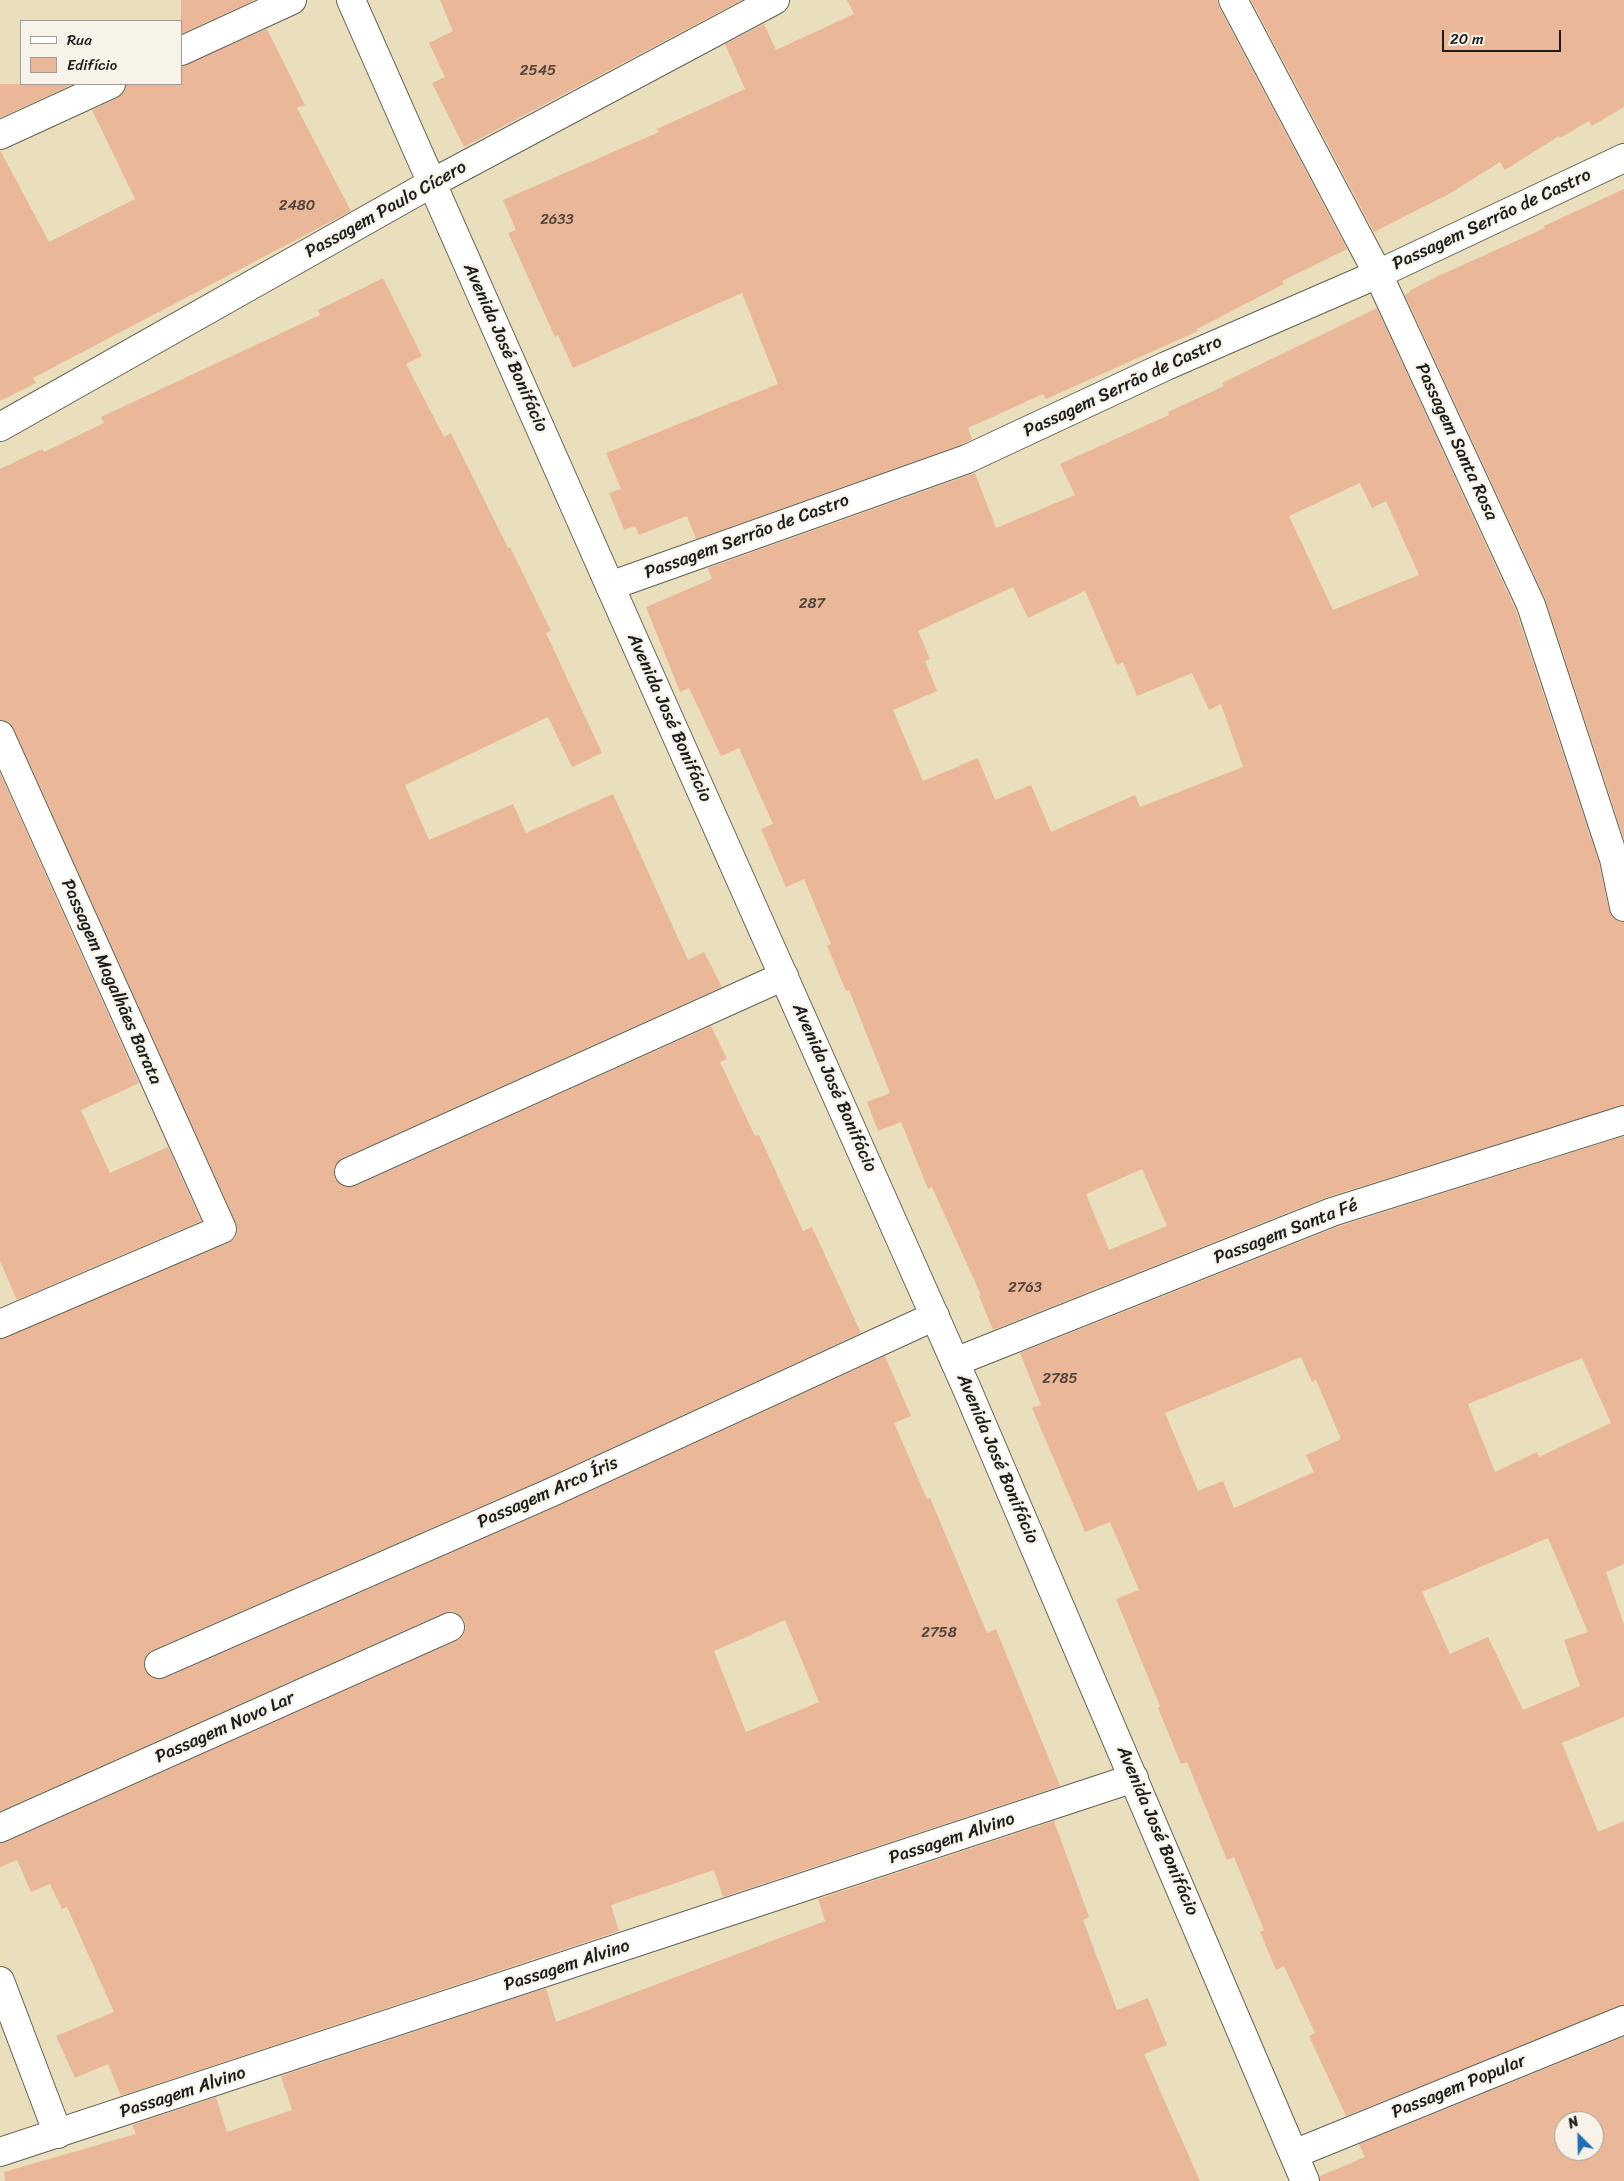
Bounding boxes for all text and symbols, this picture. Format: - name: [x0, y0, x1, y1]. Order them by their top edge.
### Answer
- legend: [20, 20, 182, 85]
- scale bar: [1444, 20, 1563, 52]
- text: 20 m: [1450, 26, 1484, 52]
- text: Rua: [67, 27, 92, 53]
- text: Edifício: [67, 52, 117, 78]
- house number: 2545: [520, 62, 556, 80]
- street label: Passagem Paulo Cícero: [302, 157, 470, 263]
- street label: Passagem Serrão de Castro: [1389, 164, 1595, 276]
- house number: 2480: [279, 197, 315, 215]
- house number: 2633: [540, 211, 574, 229]
- street label: Avenida José Bonifácio: [458, 260, 552, 436]
- street label: Passagem Serrão de Castro: [1020, 331, 1226, 443]
- street label: Passagem Santa Rosa: [1410, 360, 1502, 524]
- street label: Passagem Serrão de Castro: [642, 490, 852, 584]
- house number: 287: [799, 595, 825, 613]
- street label: Avenida José Bonifácio: [622, 630, 716, 806]
- street label: Passagem Magalhães Barata: [56, 876, 166, 1088]
- street label: Avenida José Bonifácio: [787, 1000, 881, 1176]
- street label: Passagem Santa Fé: [1211, 1195, 1361, 1269]
- house number: 2763: [1008, 1279, 1042, 1297]
- house number: 2785: [1042, 1370, 1078, 1388]
- street label: Avenida José Bonifácio: [951, 1371, 1043, 1547]
- street label: Passagem Arco Íris: [474, 1452, 622, 1534]
- house number: 2758: [921, 1624, 957, 1642]
- street label: Passagem Novo Lar: [152, 1688, 298, 1768]
- street label: Avenida José Bonifácio: [1111, 1743, 1203, 1919]
- street label: Passagem Alvino: [886, 1808, 1018, 1870]
- street label: Passagem Alvino: [501, 1935, 633, 1997]
- street label: Passagem Popular: [1389, 2050, 1529, 2124]
- street label: Passagem Alvino: [117, 2062, 249, 2124]
- text: N: [1564, 2109, 1583, 2136]
- north arrow: [1554, 2111, 1604, 2161]

